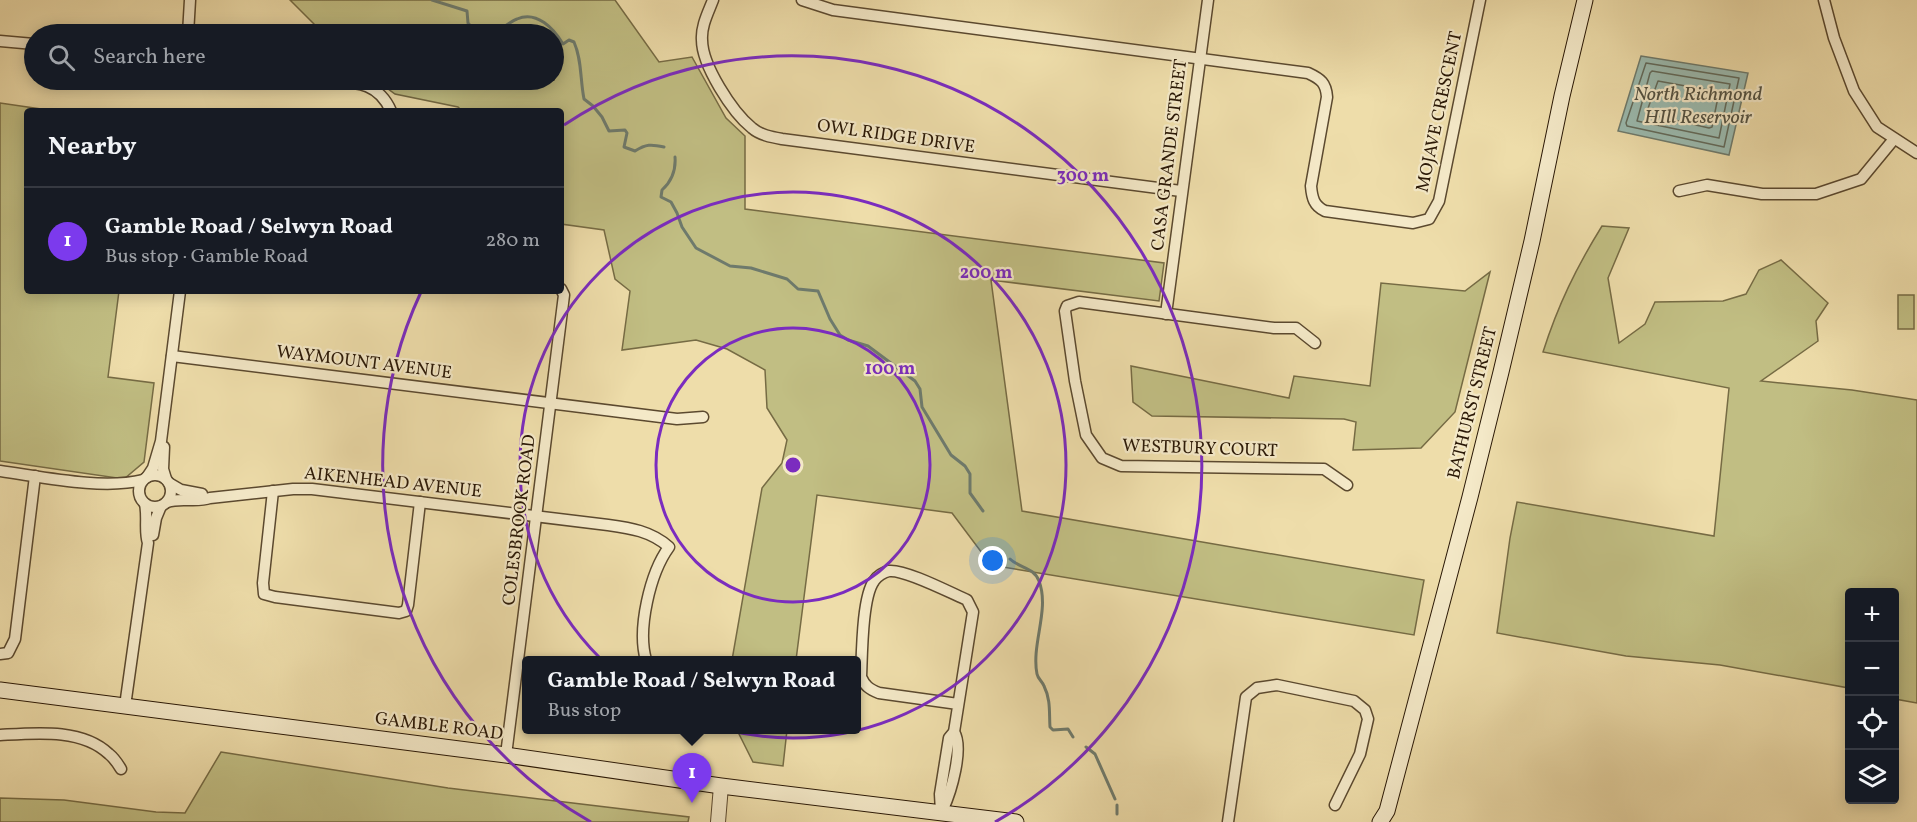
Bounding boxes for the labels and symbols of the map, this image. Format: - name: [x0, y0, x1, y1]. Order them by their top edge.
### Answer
- street label: MOJAVE CRESCENT: [1411, 29, 1469, 195]
- street label: CASA GRANDE STREET: [1146, 57, 1194, 252]
- water label: North Richmond HIll Reservoir: [1634, 81, 1763, 132]
- street label: OWL RIDGE DRIVE: [816, 114, 977, 160]
- text: 300 m: [1057, 164, 1109, 189]
- text: 200 m: [960, 261, 1012, 286]
- street label: BATHURST STREET: [1442, 324, 1504, 482]
- street label: WAYMOUNT AVENUE: [275, 340, 453, 386]
- text: 100 m: [865, 357, 915, 382]
- street label: COLESBROOK ROAD: [497, 433, 543, 607]
- street label: WESTBURY COURT: [1122, 434, 1279, 464]
- centre of rings: [783, 455, 803, 475]
- street label: AIKENHEAD AVENUE: [303, 461, 483, 505]
- your location: [978, 546, 1007, 575]
- street label: GAMBLE ROAD: [374, 707, 504, 747]
- pin: 1: [672, 754, 712, 803]

